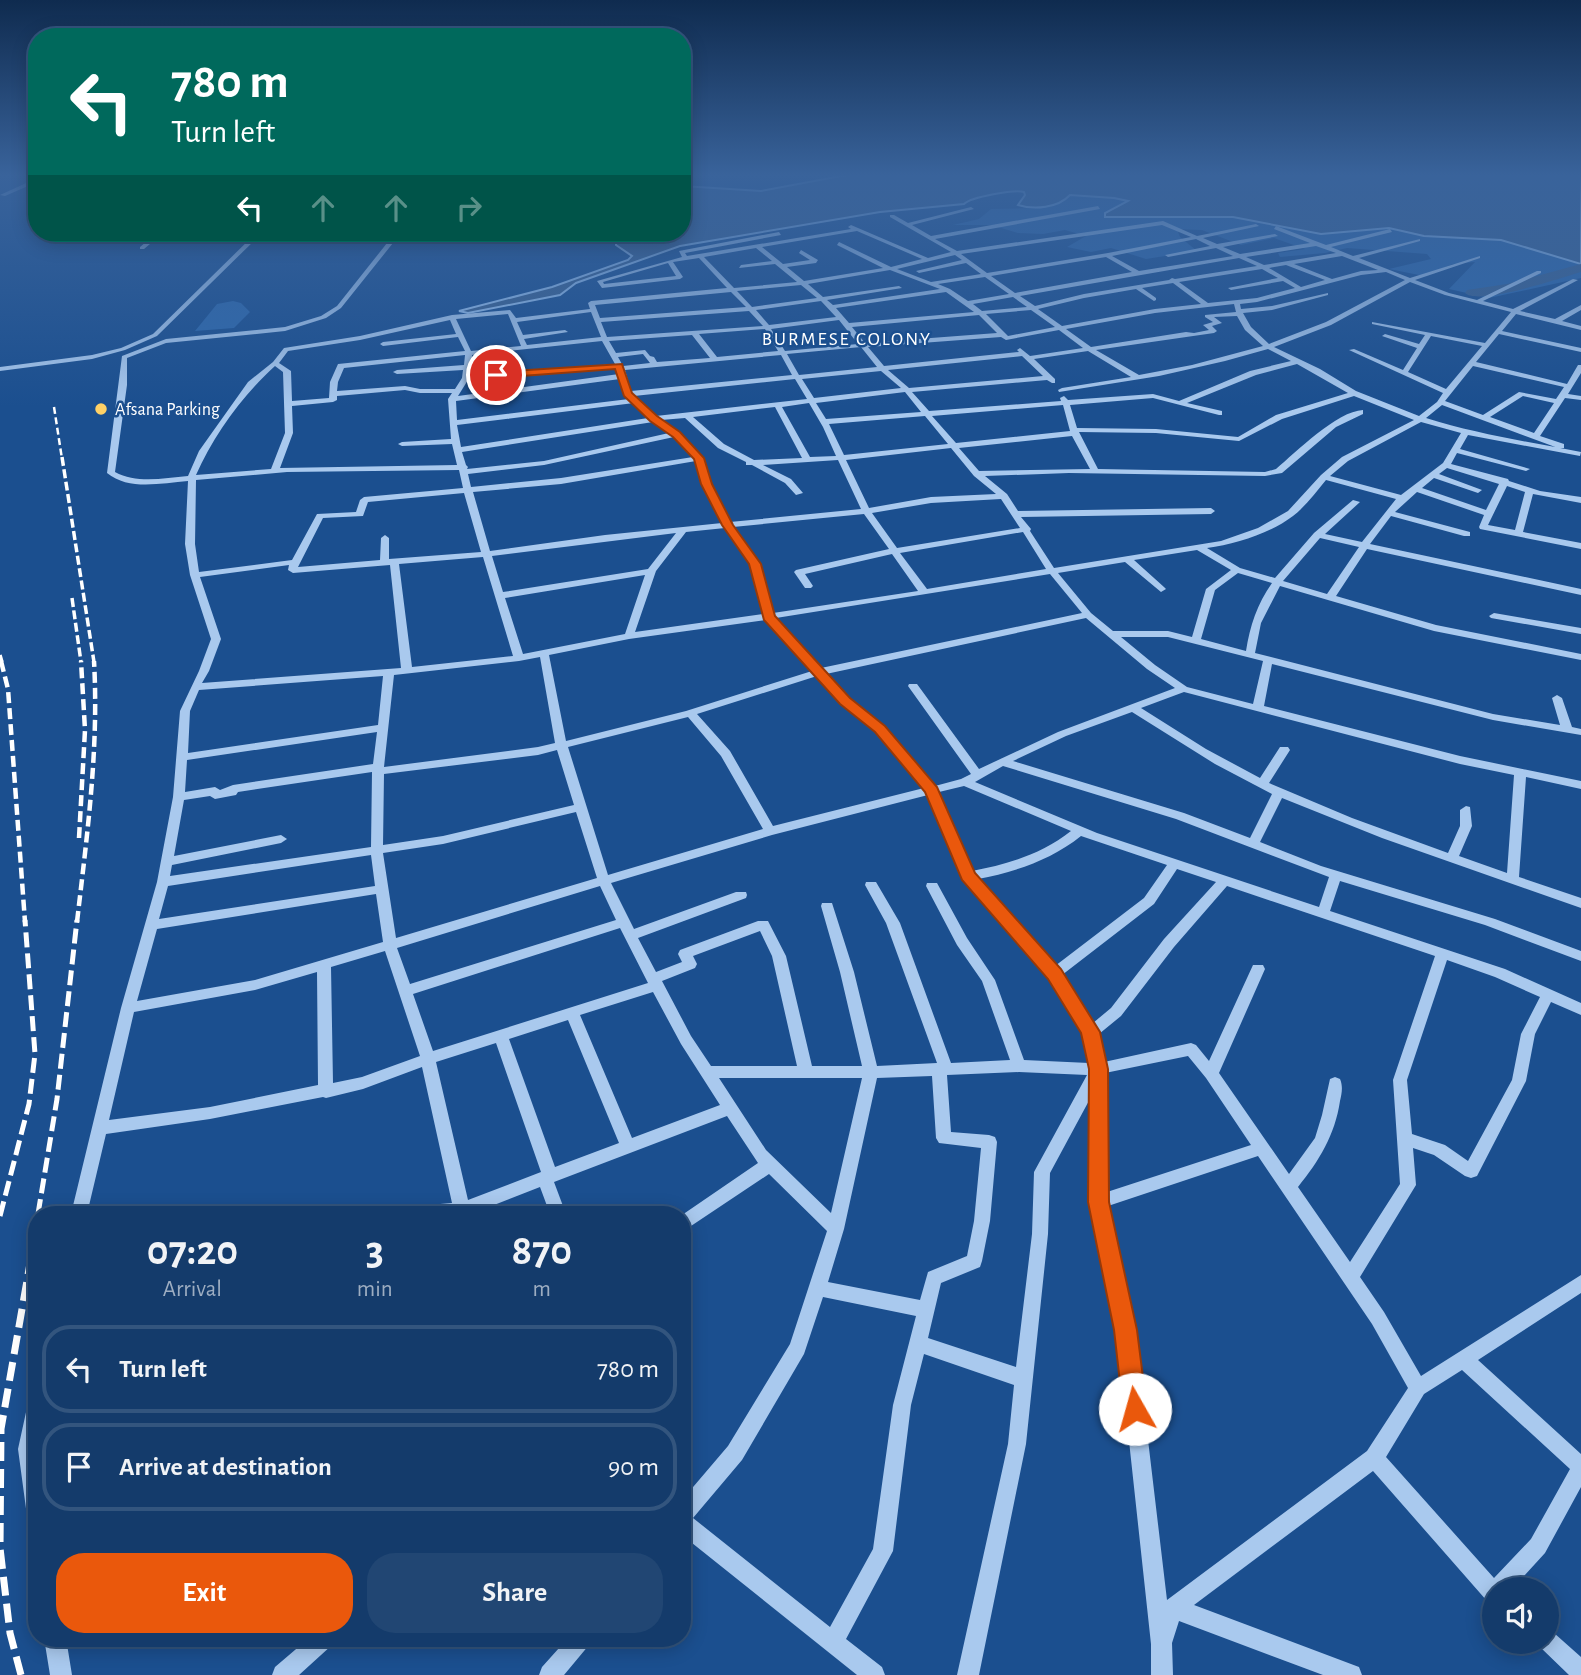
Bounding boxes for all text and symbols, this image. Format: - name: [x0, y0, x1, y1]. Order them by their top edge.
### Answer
- icon: left: [56, 56, 147, 147]
- text: 780 m: [171, 58, 289, 107]
- text: Turn left: [171, 116, 275, 148]
- icon: left: [231, 189, 269, 227]
- icon: ahead: [304, 189, 342, 227]
- icon: ahead: [377, 189, 415, 227]
- icon: right: [450, 189, 488, 227]
- district label: BURMESE COLONY: [762, 330, 932, 349]
- pin: [466, 345, 526, 405]
- icon: arrive: [477, 356, 515, 394]
- marker: Afsana Parking: [93, 401, 109, 417]
- place label: Afsana Parking: [115, 401, 220, 419]
- text: 07:20: [147, 1230, 238, 1272]
- text: 3: [366, 1230, 384, 1272]
- text: 870: [511, 1230, 572, 1272]
- text: Arrival: [163, 1278, 222, 1301]
- text: min: [357, 1278, 393, 1301]
- text: m: [533, 1278, 551, 1301]
- icon: left: [60, 1350, 98, 1388]
- text: Turn left: [119, 1356, 207, 1382]
- text: 780 m: [597, 1356, 659, 1382]
- position arrow: [1098, 1372, 1172, 1446]
- icon: arrive: [60, 1448, 98, 1486]
- text: Arrive at destination: [119, 1454, 332, 1480]
- text: 90 m: [608, 1454, 659, 1480]
- button: Exit: [56, 1553, 353, 1633]
- button: Share: [367, 1553, 663, 1633]
- map controls: [1482, 1577, 1559, 1654]
- button: sound: [1482, 1577, 1559, 1654]

